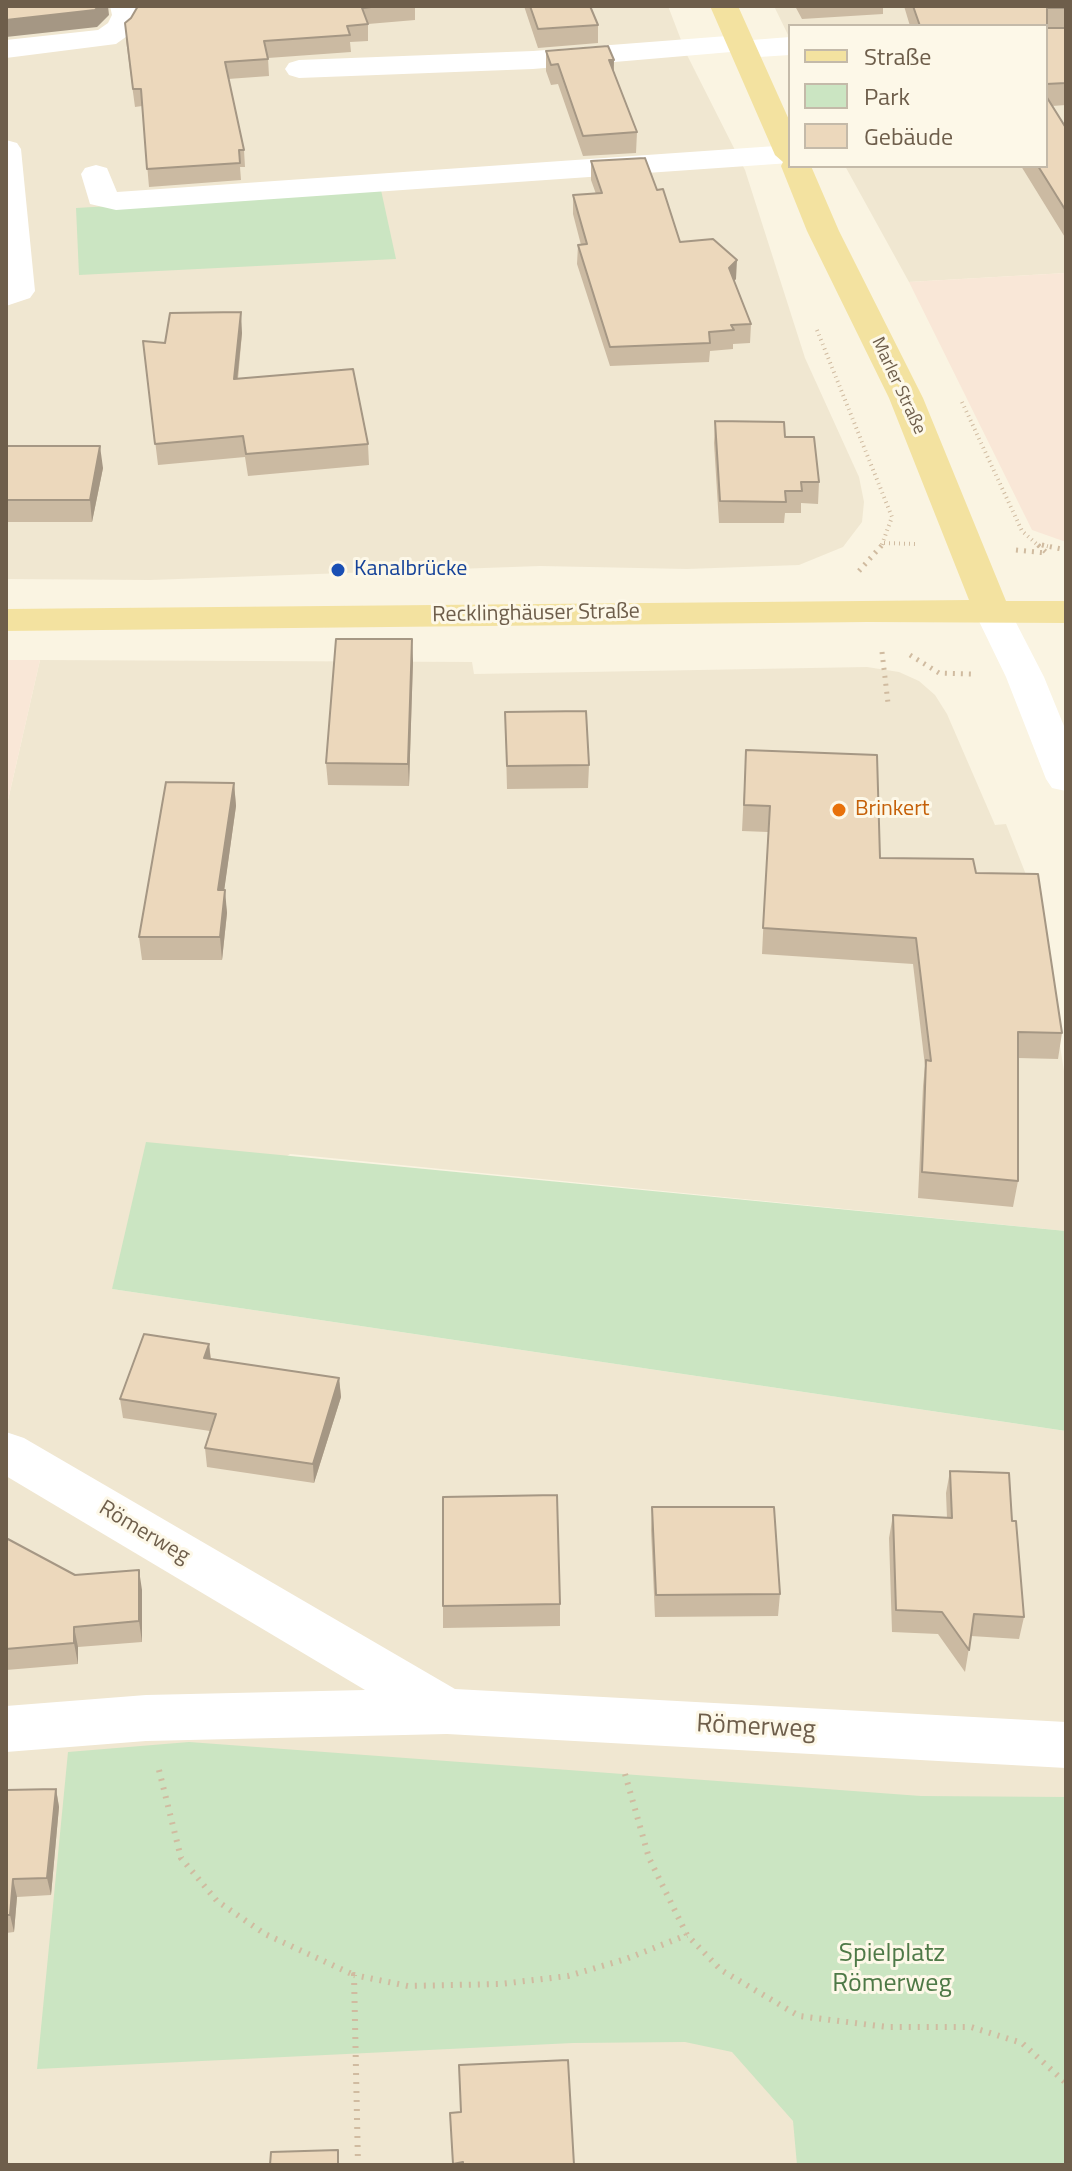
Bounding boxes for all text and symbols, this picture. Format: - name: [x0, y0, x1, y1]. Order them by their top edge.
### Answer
- legend: [788, 24, 1048, 168]
- text: Straße: [864, 38, 931, 74]
- text: Park: [864, 78, 910, 114]
- text: Gebäude: [864, 118, 953, 154]
- street label: Marler Straße: [866, 334, 930, 438]
- place label: Kanalbrücke: [354, 557, 467, 583]
- marker: Kanalbrücke: [329, 561, 347, 579]
- street label: Recklinghäuser Straße: [432, 599, 640, 629]
- place label: Brinkert: [855, 797, 929, 823]
- marker: Brinkert: [830, 801, 848, 819]
- street label: Römerweg: [94, 1496, 194, 1570]
- street label: Römerweg: [695, 1709, 817, 1747]
- park label: Spielplatz Römerweg: [832, 1939, 952, 2000]

